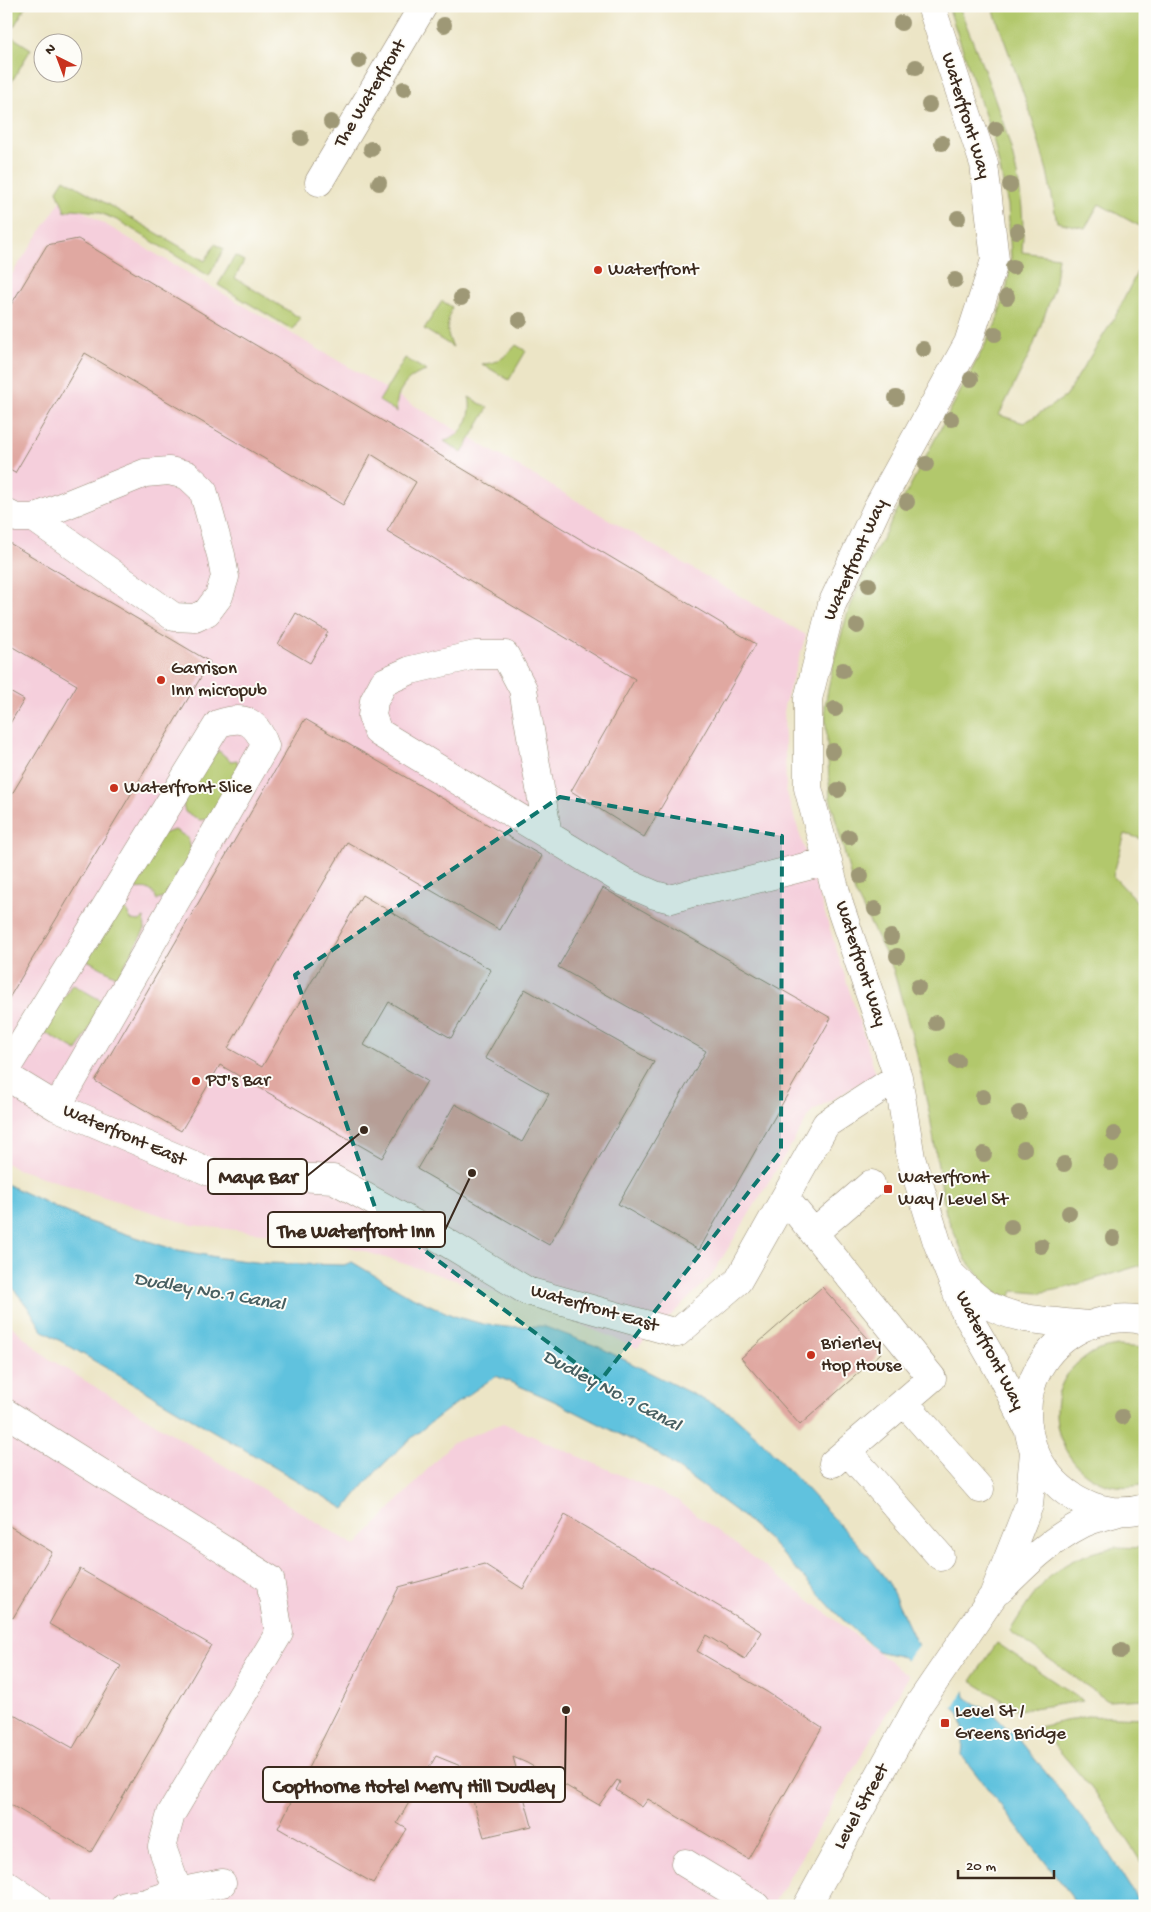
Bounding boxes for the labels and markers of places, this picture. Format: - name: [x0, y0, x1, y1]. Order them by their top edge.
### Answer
- place label: Waterfront: [608, 259, 700, 282]
- marker: Waterfront: [592, 264, 604, 276]
- place label: Garrison Inn micropub: [171, 658, 267, 703]
- marker: Garrison Inn micropub: [155, 674, 167, 686]
- place label: Waterfront Slice: [124, 777, 252, 800]
- marker: Waterfront Slice: [108, 782, 120, 794]
- place label: PJ's Bar: [205, 1070, 272, 1093]
- marker: PJ's Bar: [190, 1075, 202, 1087]
- callout: Maya Bar: [208, 1159, 307, 1194]
- place label: Waterfront Way / Level St: [898, 1167, 1010, 1212]
- marker: Waterfront Way / Level St: [882, 1183, 894, 1195]
- callout: The Waterfront Inn: [268, 1212, 445, 1247]
- place label: Brierley Hop House: [820, 1333, 902, 1378]
- marker: Brierley Hop House: [805, 1349, 817, 1361]
- place label: Level St / Greens Bridge: [955, 1701, 1066, 1746]
- marker: Level St / Greens Bridge: [939, 1717, 951, 1729]
- callout: Copthorne Hotel Merry Hill Dudley: [263, 1767, 565, 1802]

